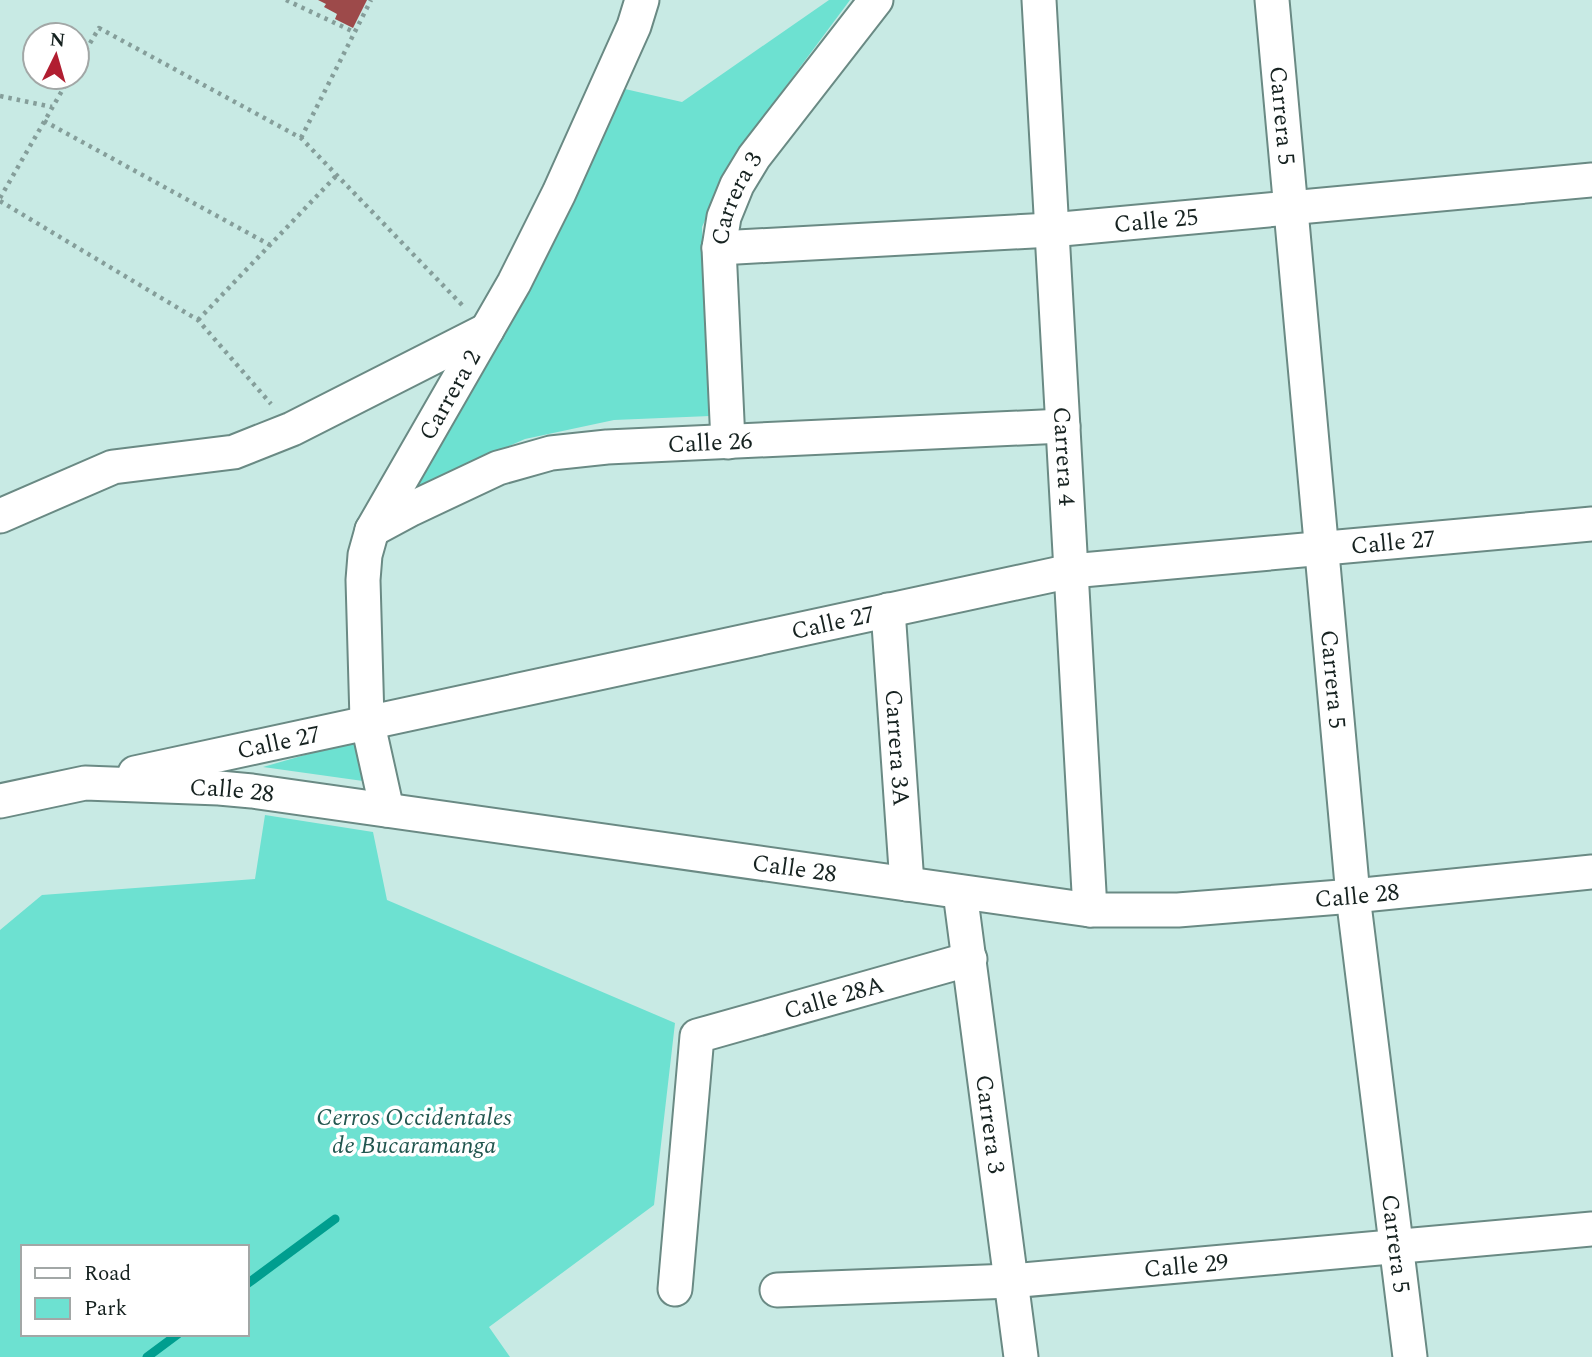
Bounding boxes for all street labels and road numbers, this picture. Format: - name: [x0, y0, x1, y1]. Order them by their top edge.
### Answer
- street label: Carrera 5: [1259, 64, 1304, 167]
- street label: Carrera 3: [703, 145, 772, 248]
- street label: Calle 25: [1112, 199, 1200, 243]
- street label: Carrera 2: [410, 343, 491, 448]
- street label: Carrera 4: [1043, 406, 1084, 507]
- street label: Calle 26: [667, 423, 753, 463]
- street label: Calle 27: [1349, 521, 1437, 565]
- street label: Calle 27: [788, 597, 878, 650]
- street label: Carrera 5: [1310, 628, 1355, 730]
- street label: Carrera 3A: [875, 688, 919, 808]
- street label: Calle 27: [234, 716, 324, 770]
- street label: Calle 28: [189, 770, 276, 813]
- street label: Calle 28: [750, 845, 839, 893]
- street label: Calle 28: [1313, 874, 1401, 918]
- street label: Calle 28A: [780, 967, 888, 1030]
- street label: Carrera 3: [965, 1073, 1014, 1176]
- street label: Carrera 5: [1371, 1192, 1419, 1295]
- street label: Calle 29: [1142, 1245, 1230, 1288]

